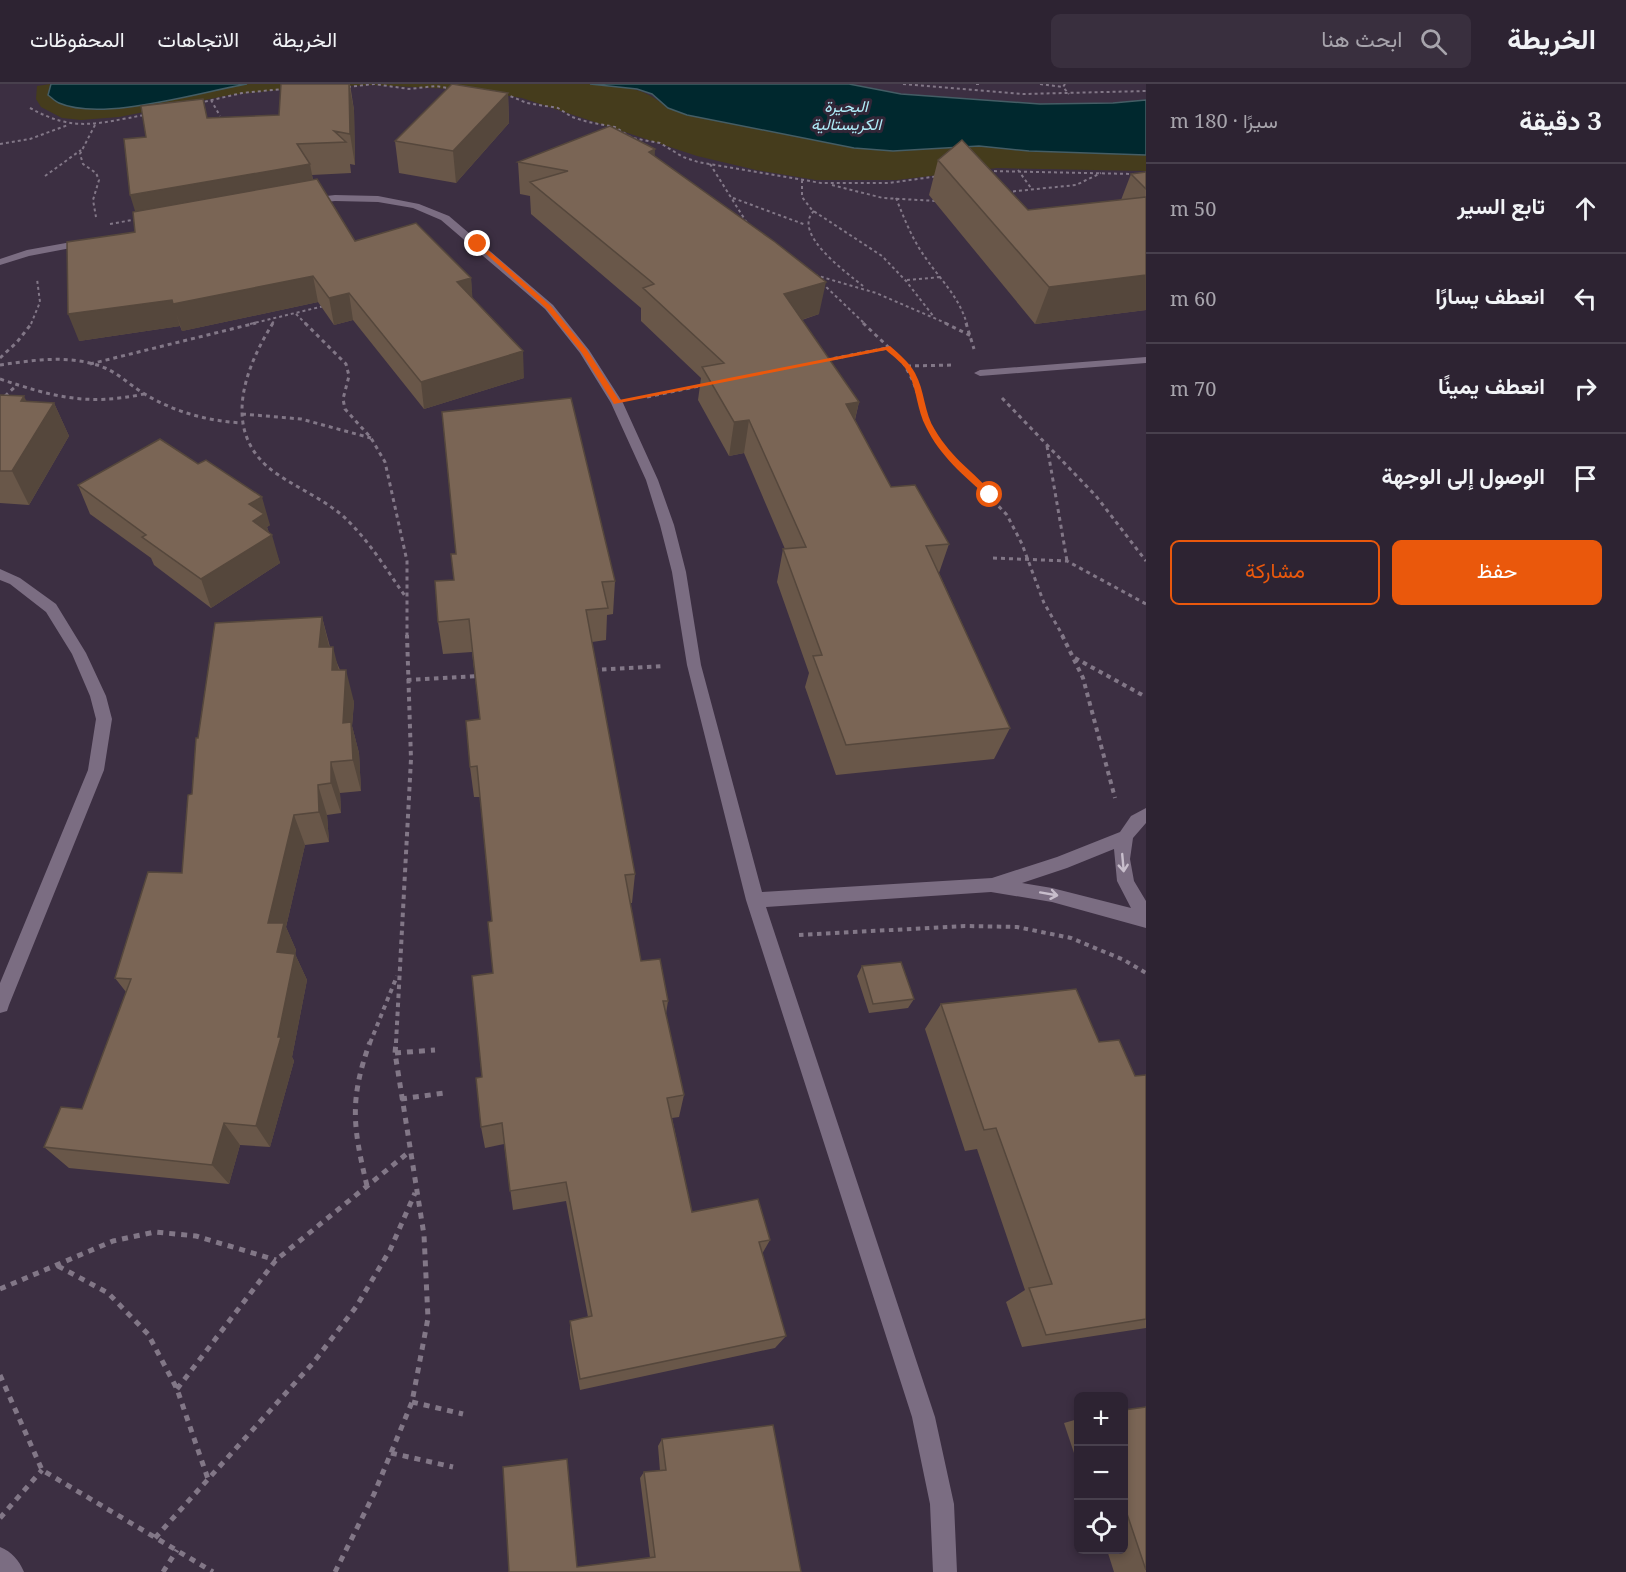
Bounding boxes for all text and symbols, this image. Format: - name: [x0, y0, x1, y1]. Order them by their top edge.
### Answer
- search box: [1051, 14, 1471, 68]
- text: الخريطة: [1507, 19, 1596, 57]
- text: ابحث هنا: [1321, 23, 1402, 53]
- text: المحفوظات: [30, 25, 125, 53]
- text: الاتجاهات: [158, 25, 239, 53]
- text: الخريطة: [272, 25, 337, 53]
- icon: search: [1417, 25, 1450, 58]
- water label: البحيرة الكريستالية: [811, 95, 883, 135]
- text: 3 دقيقة: [1519, 102, 1602, 138]
- text: سيرًا · 180 m: [1170, 107, 1278, 134]
- text: تابع السير: [1457, 190, 1545, 220]
- icon: ahead: [1569, 192, 1602, 225]
- text: 50 m: [1170, 195, 1216, 222]
- route end: [464, 230, 490, 256]
- text: انعطف يسارًا: [1435, 280, 1545, 310]
- icon: left: [1569, 282, 1602, 315]
- text: 60 m: [1170, 285, 1216, 312]
- text: انعطف يمينًا: [1438, 370, 1545, 400]
- icon: right: [1569, 372, 1602, 405]
- text: 70 m: [1170, 375, 1216, 402]
- text: الوصول إلى الوجهة: [1381, 460, 1545, 490]
- icon: arrive: [1569, 462, 1602, 495]
- route start: [976, 481, 1002, 507]
- button: مشاركة: [1170, 540, 1380, 605]
- button: حفظ: [1392, 540, 1602, 605]
- one-way arrow: [1118, 853, 1129, 872]
- one-way arrow: [1039, 889, 1058, 900]
- map controls: [1074, 1392, 1128, 1554]
- button: +: [1074, 1392, 1128, 1446]
- button: −: [1074, 1446, 1128, 1500]
- button: locate: [1074, 1500, 1128, 1554]

